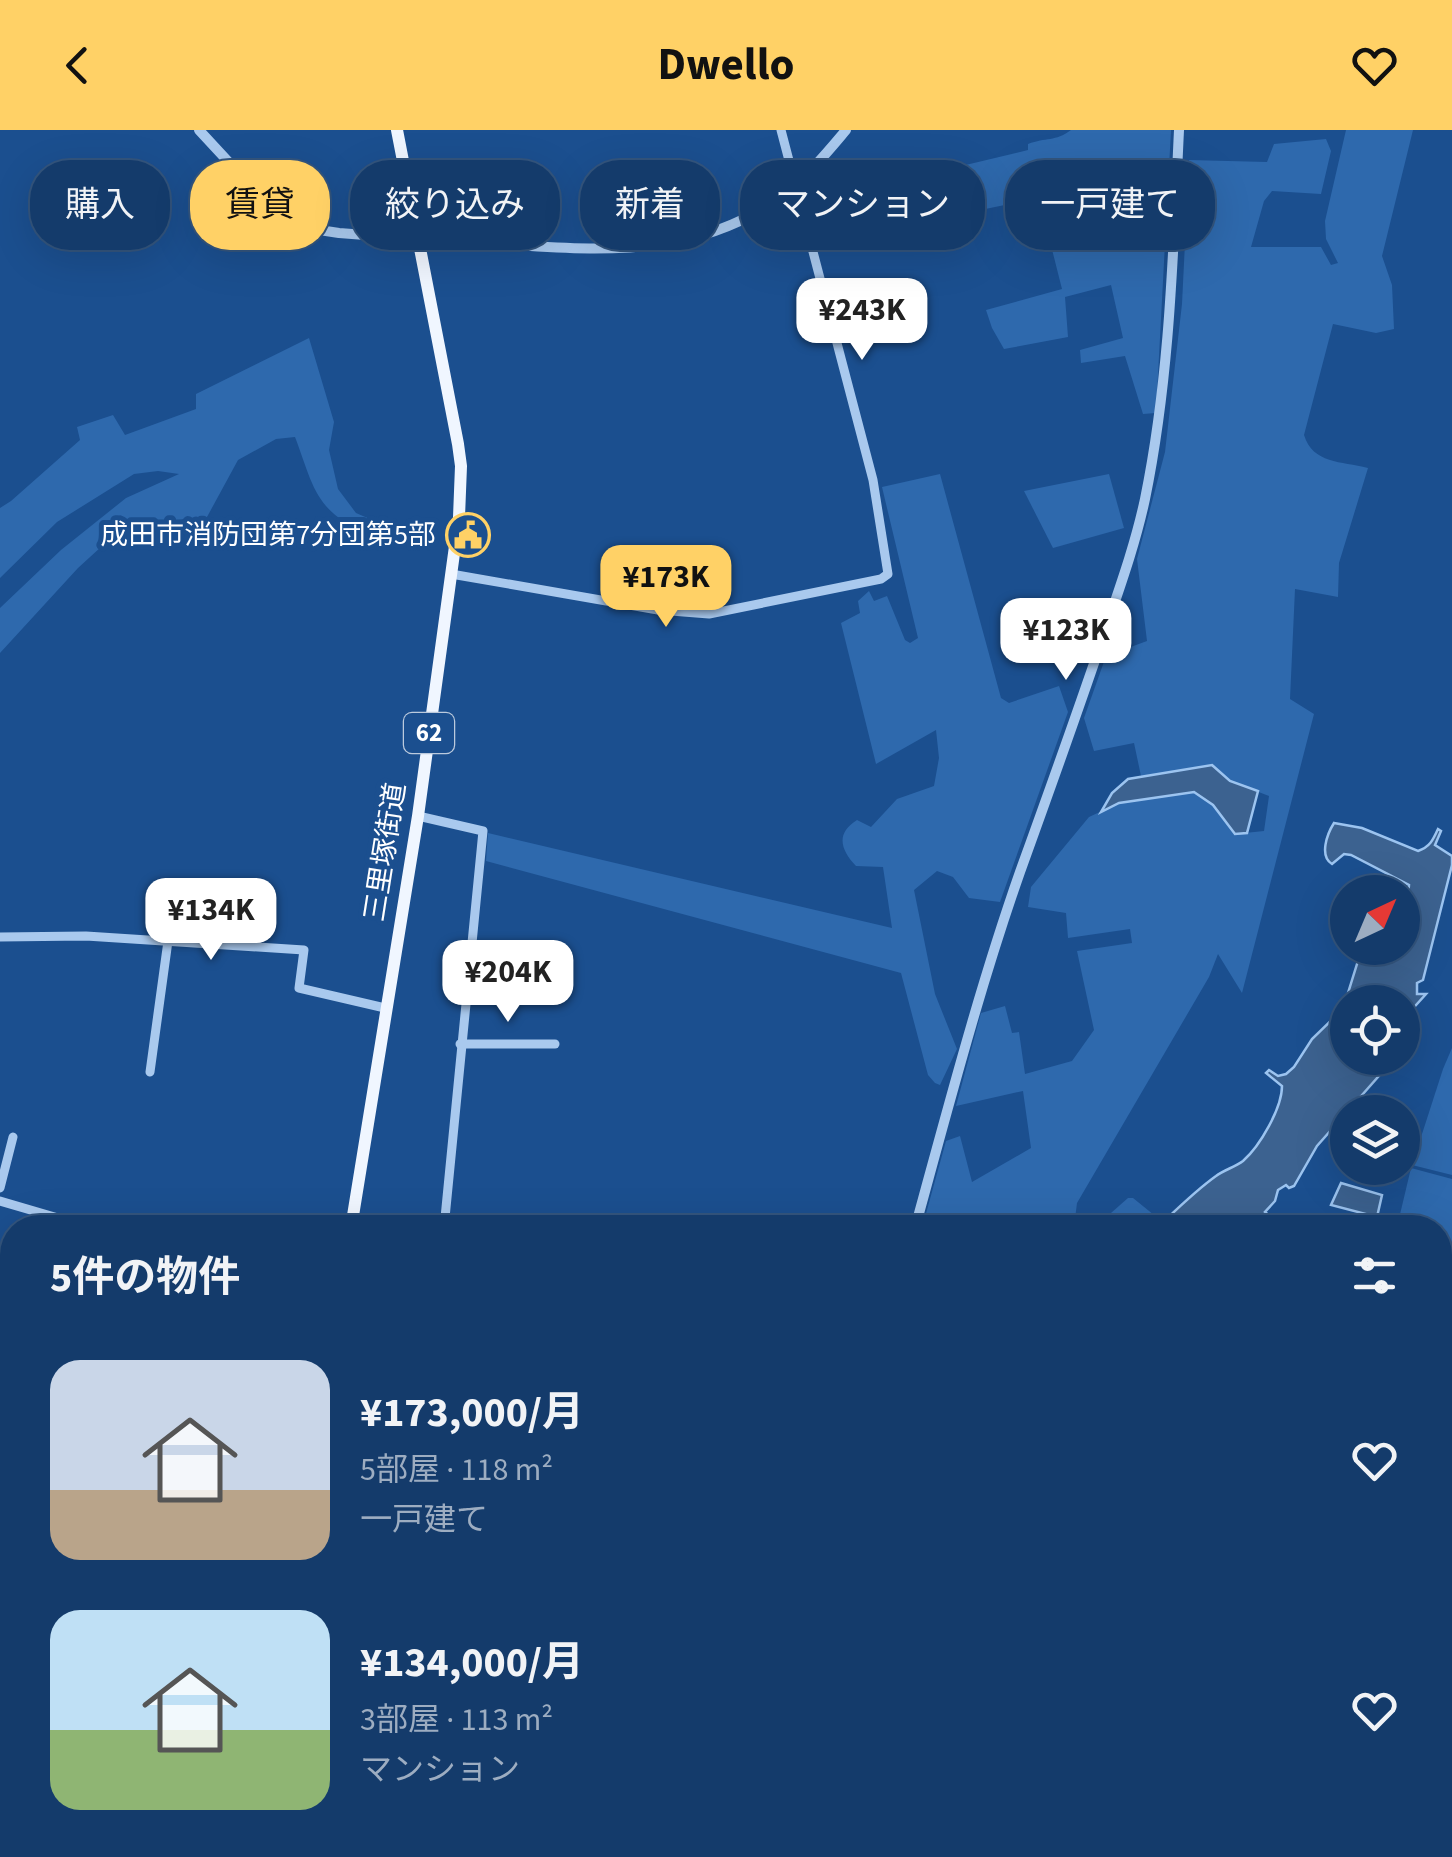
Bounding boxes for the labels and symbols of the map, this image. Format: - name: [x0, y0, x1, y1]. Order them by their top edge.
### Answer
- pin: ¥243K: [792, 278, 932, 363]
- public building icon: 成田市消防団第7分団第5部: [445, 512, 491, 558]
- place label: 成田市消防団第7分団第5部: [100, 515, 436, 555]
- pin: ¥173K: [596, 545, 736, 630]
- pin: ¥123K: [996, 598, 1136, 683]
- road number: 62: [404, 713, 454, 753]
- street label: 三里塚街道: [354, 780, 416, 924]
- north arrow: [1330, 875, 1420, 965]
- pin: ¥134K: [141, 878, 281, 963]
- pin: ¥204K: [438, 940, 578, 1025]

